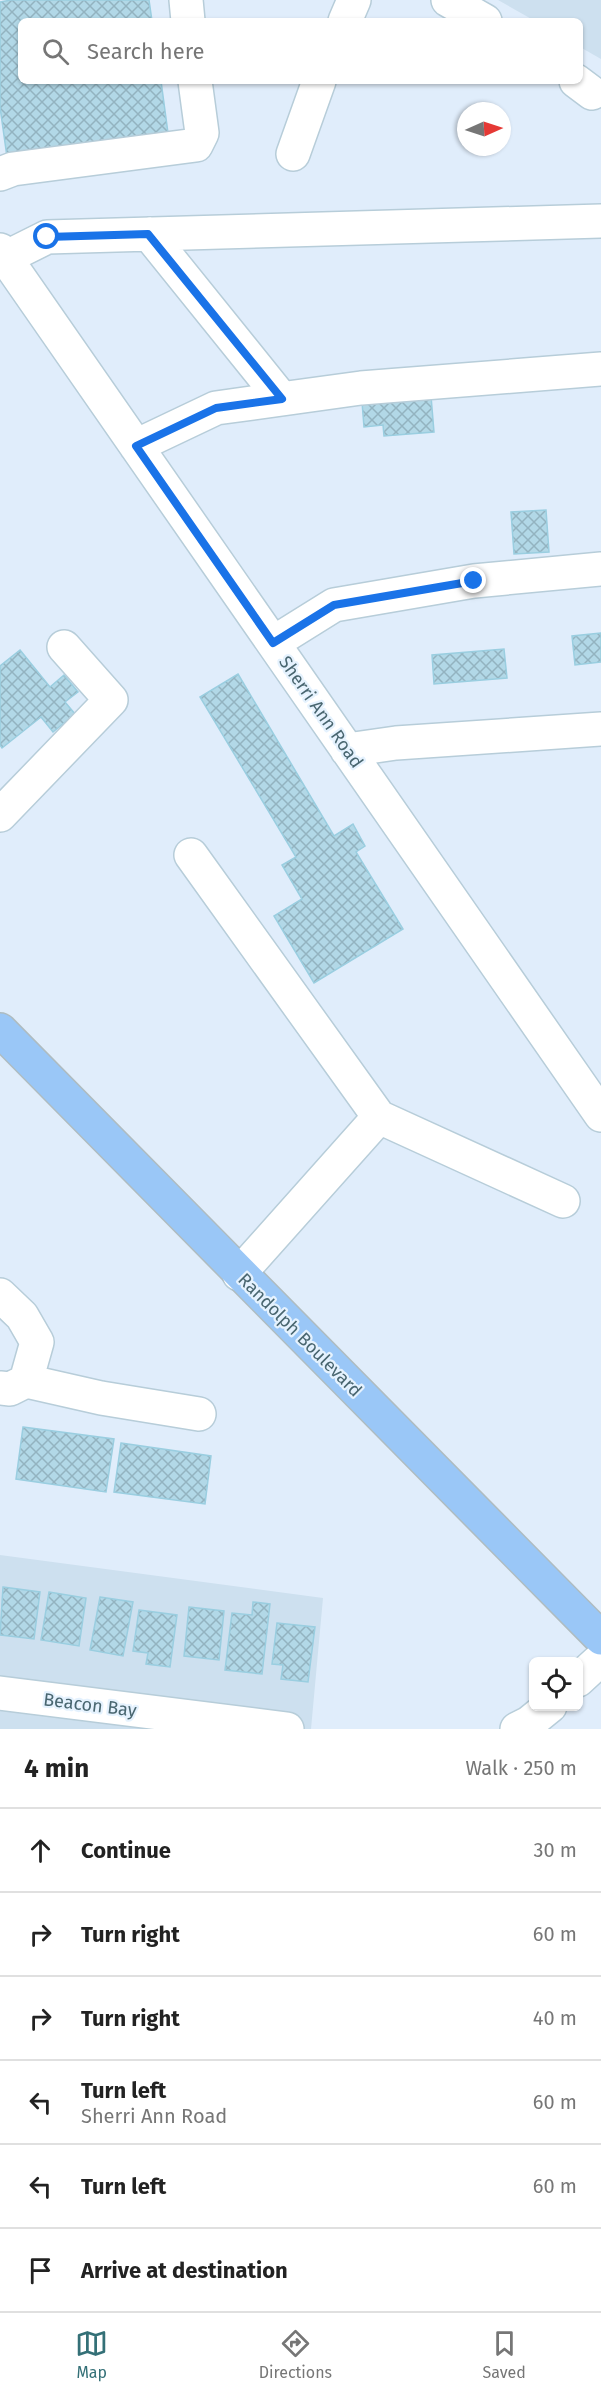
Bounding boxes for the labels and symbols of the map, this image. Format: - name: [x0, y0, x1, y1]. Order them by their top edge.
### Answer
- north arrow: [457, 102, 511, 156]
- route start: [33, 223, 59, 249]
- route end: [460, 567, 486, 593]
- street label: Sherri Ann Road: [274, 652, 368, 772]
- street label: Randolph Boulevard: [234, 1269, 366, 1401]
- street label: Beacon Bay: [42, 1688, 138, 1722]

